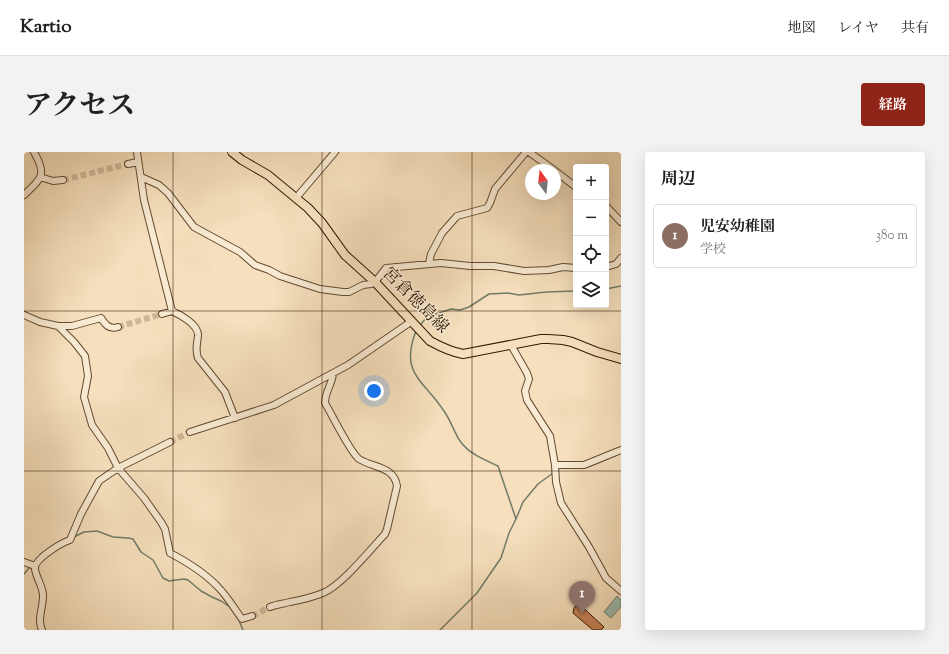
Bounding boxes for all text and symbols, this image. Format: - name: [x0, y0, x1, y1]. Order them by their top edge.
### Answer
- text: Kartio: [20, 14, 72, 41]
- text: 地図: [788, 19, 816, 39]
- text: レイヤ: [838, 19, 879, 39]
- text: 共有: [901, 19, 929, 39]
- button: 経路: [861, 83, 925, 126]
- text: アクセス: [24, 87, 135, 127]
- north arrow: [525, 164, 561, 200]
- map controls: [573, 164, 609, 308]
- button: +: [573, 164, 609, 200]
- text: 周辺: [661, 168, 695, 192]
- button: −: [573, 200, 609, 236]
- text: 児安幼稚園: [700, 217, 775, 238]
- text: 1: [673, 227, 677, 245]
- text: 380 m: [876, 227, 908, 245]
- button: locate: [573, 236, 609, 272]
- text: 学校: [700, 241, 726, 259]
- street label: 宮倉徳島線: [376, 262, 454, 340]
- button: layers: [573, 272, 609, 308]
- your location: [364, 381, 384, 401]
- pin: 1: [569, 581, 595, 614]

